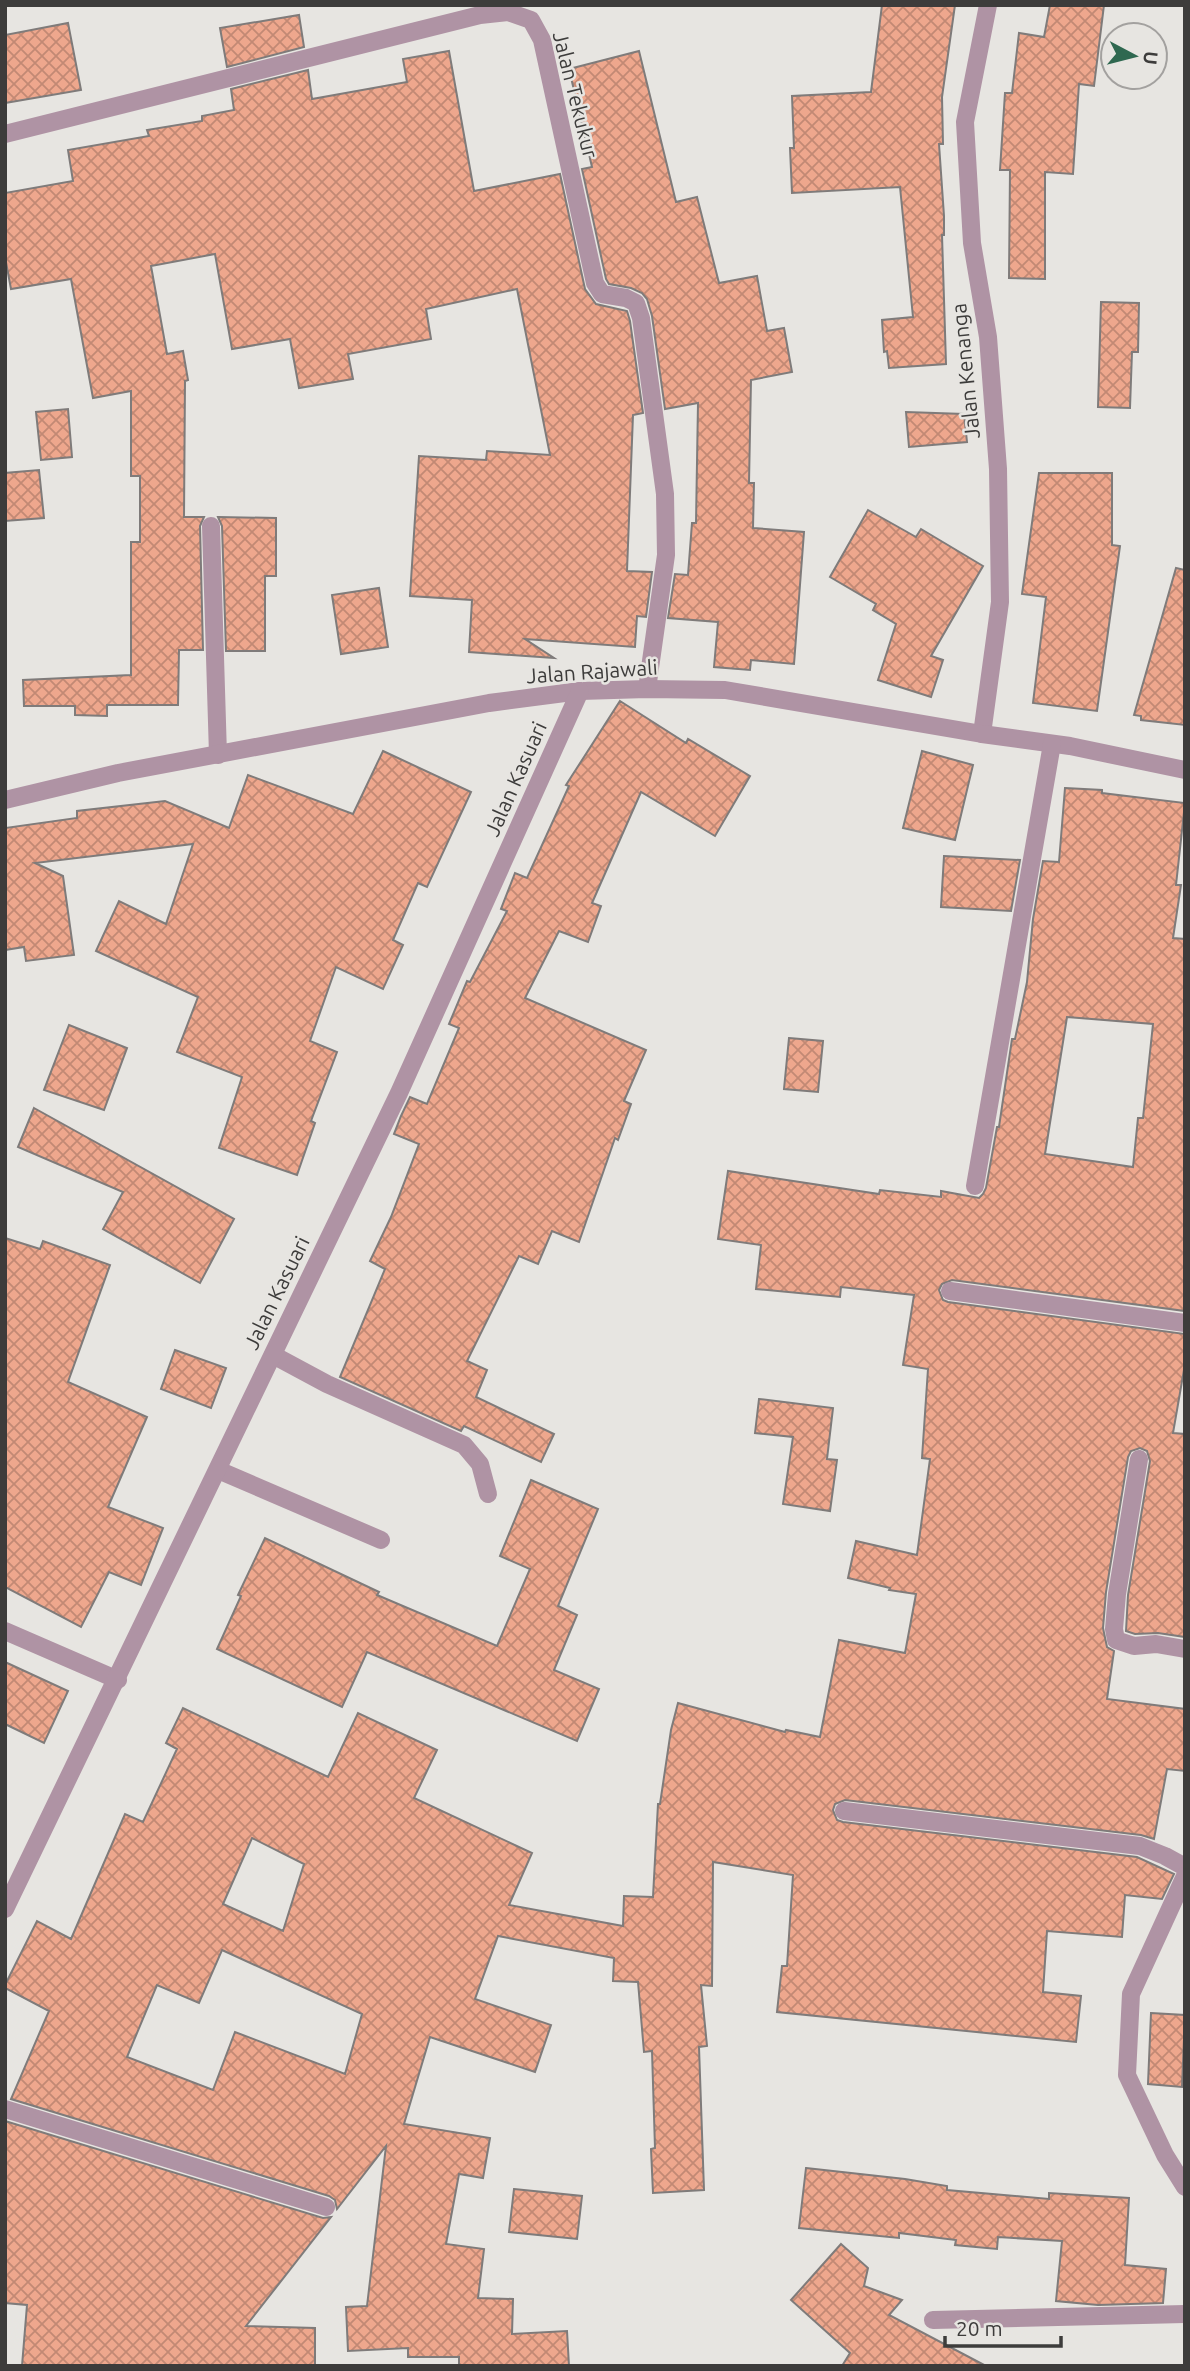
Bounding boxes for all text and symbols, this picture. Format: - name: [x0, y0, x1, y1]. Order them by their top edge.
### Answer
- north arrow: [1099, 21, 1169, 91]
- street label: Jalan Tekukur: [549, 29, 603, 161]
- text: U: [1139, 50, 1163, 66]
- street label: Jalan Kenanga: [946, 302, 984, 440]
- street label: Jalan Rajawali: [525, 654, 658, 688]
- street label: Jalan Kasuari: [479, 718, 551, 840]
- street label: Jalan Kasuari: [238, 1232, 314, 1353]
- scale bar: [945, 2304, 1060, 2348]
- text: 20 m: [956, 2316, 1003, 2340]

